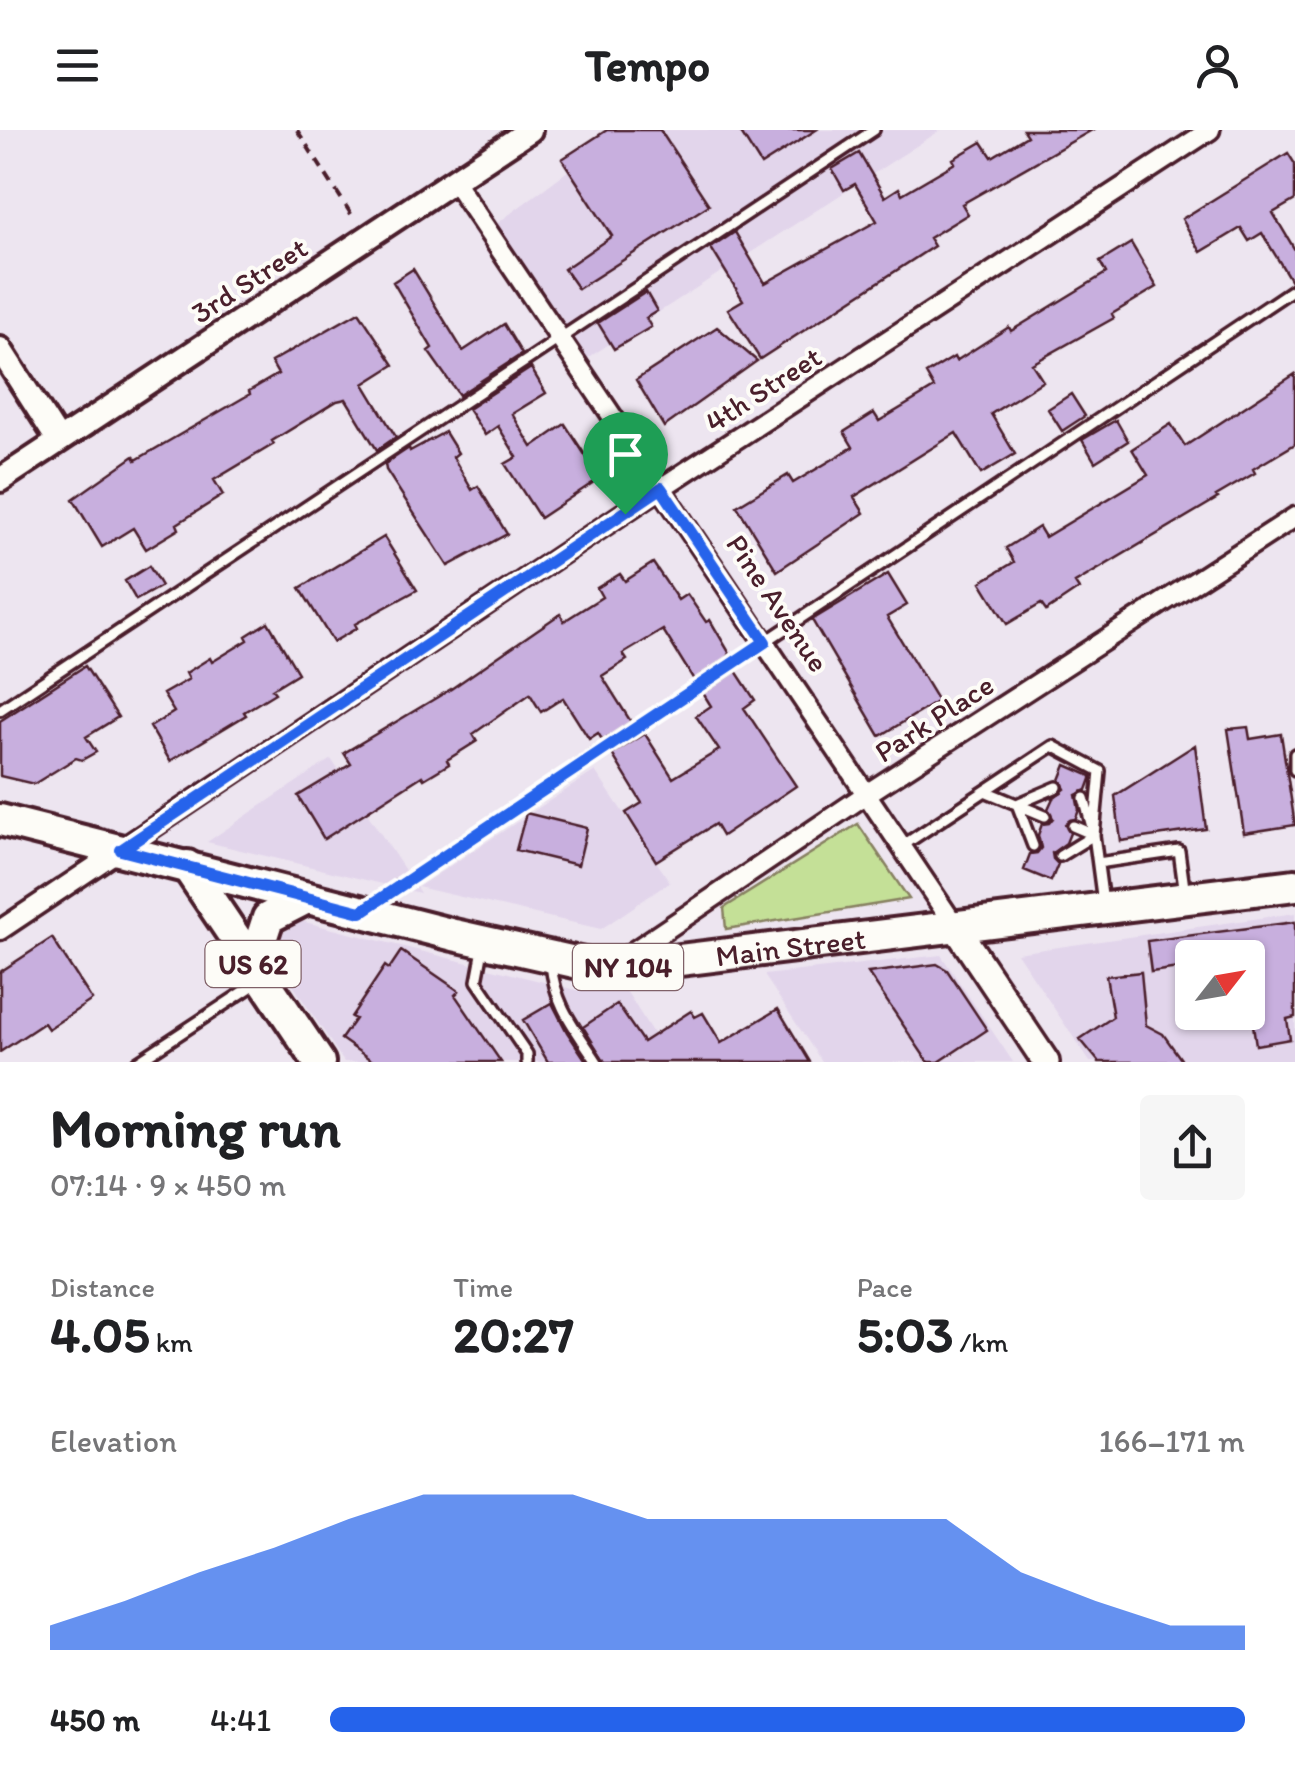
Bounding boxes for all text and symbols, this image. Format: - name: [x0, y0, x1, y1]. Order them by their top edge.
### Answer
- icon: menu: [50, 38, 105, 93]
- text: Tempo: [585, 38, 710, 92]
- icon: person: [1190, 38, 1245, 93]
- street label: 3rd Street: [184, 229, 314, 331]
- street label: 4th Street: [698, 338, 828, 440]
- pin: [583, 412, 668, 515]
- icon: arrive: [598, 427, 653, 482]
- street label: Pine Avenue: [718, 527, 838, 679]
- street label: Park Place: [867, 666, 1001, 770]
- street label: Main Street: [713, 919, 868, 974]
- north arrow: [1175, 940, 1265, 1030]
- map controls: [1175, 940, 1265, 1030]
- road number: US 62: [206, 941, 300, 987]
- road number: NY 104: [573, 944, 683, 990]
- text: Morning run: [50, 1095, 341, 1161]
- button: share: [1140, 1095, 1245, 1200]
- text: 07:14 · 9 × 450 m: [50, 1166, 286, 1204]
- text: Distance: [50, 1270, 155, 1304]
- text: Time: [453, 1270, 513, 1304]
- text: Pace: [857, 1270, 913, 1304]
- text: 4.05: [50, 1304, 149, 1365]
- text: 20:27: [453, 1304, 574, 1365]
- text: 5:03: [857, 1304, 953, 1365]
- text: km: [149, 1325, 193, 1359]
- text: /km: [953, 1325, 1008, 1359]
- text: Elevation: [50, 1422, 177, 1460]
- text: 166–171 m: [1099, 1422, 1245, 1460]
- text: 450 m: [50, 1701, 140, 1739]
- text: 4:41: [210, 1701, 271, 1739]

